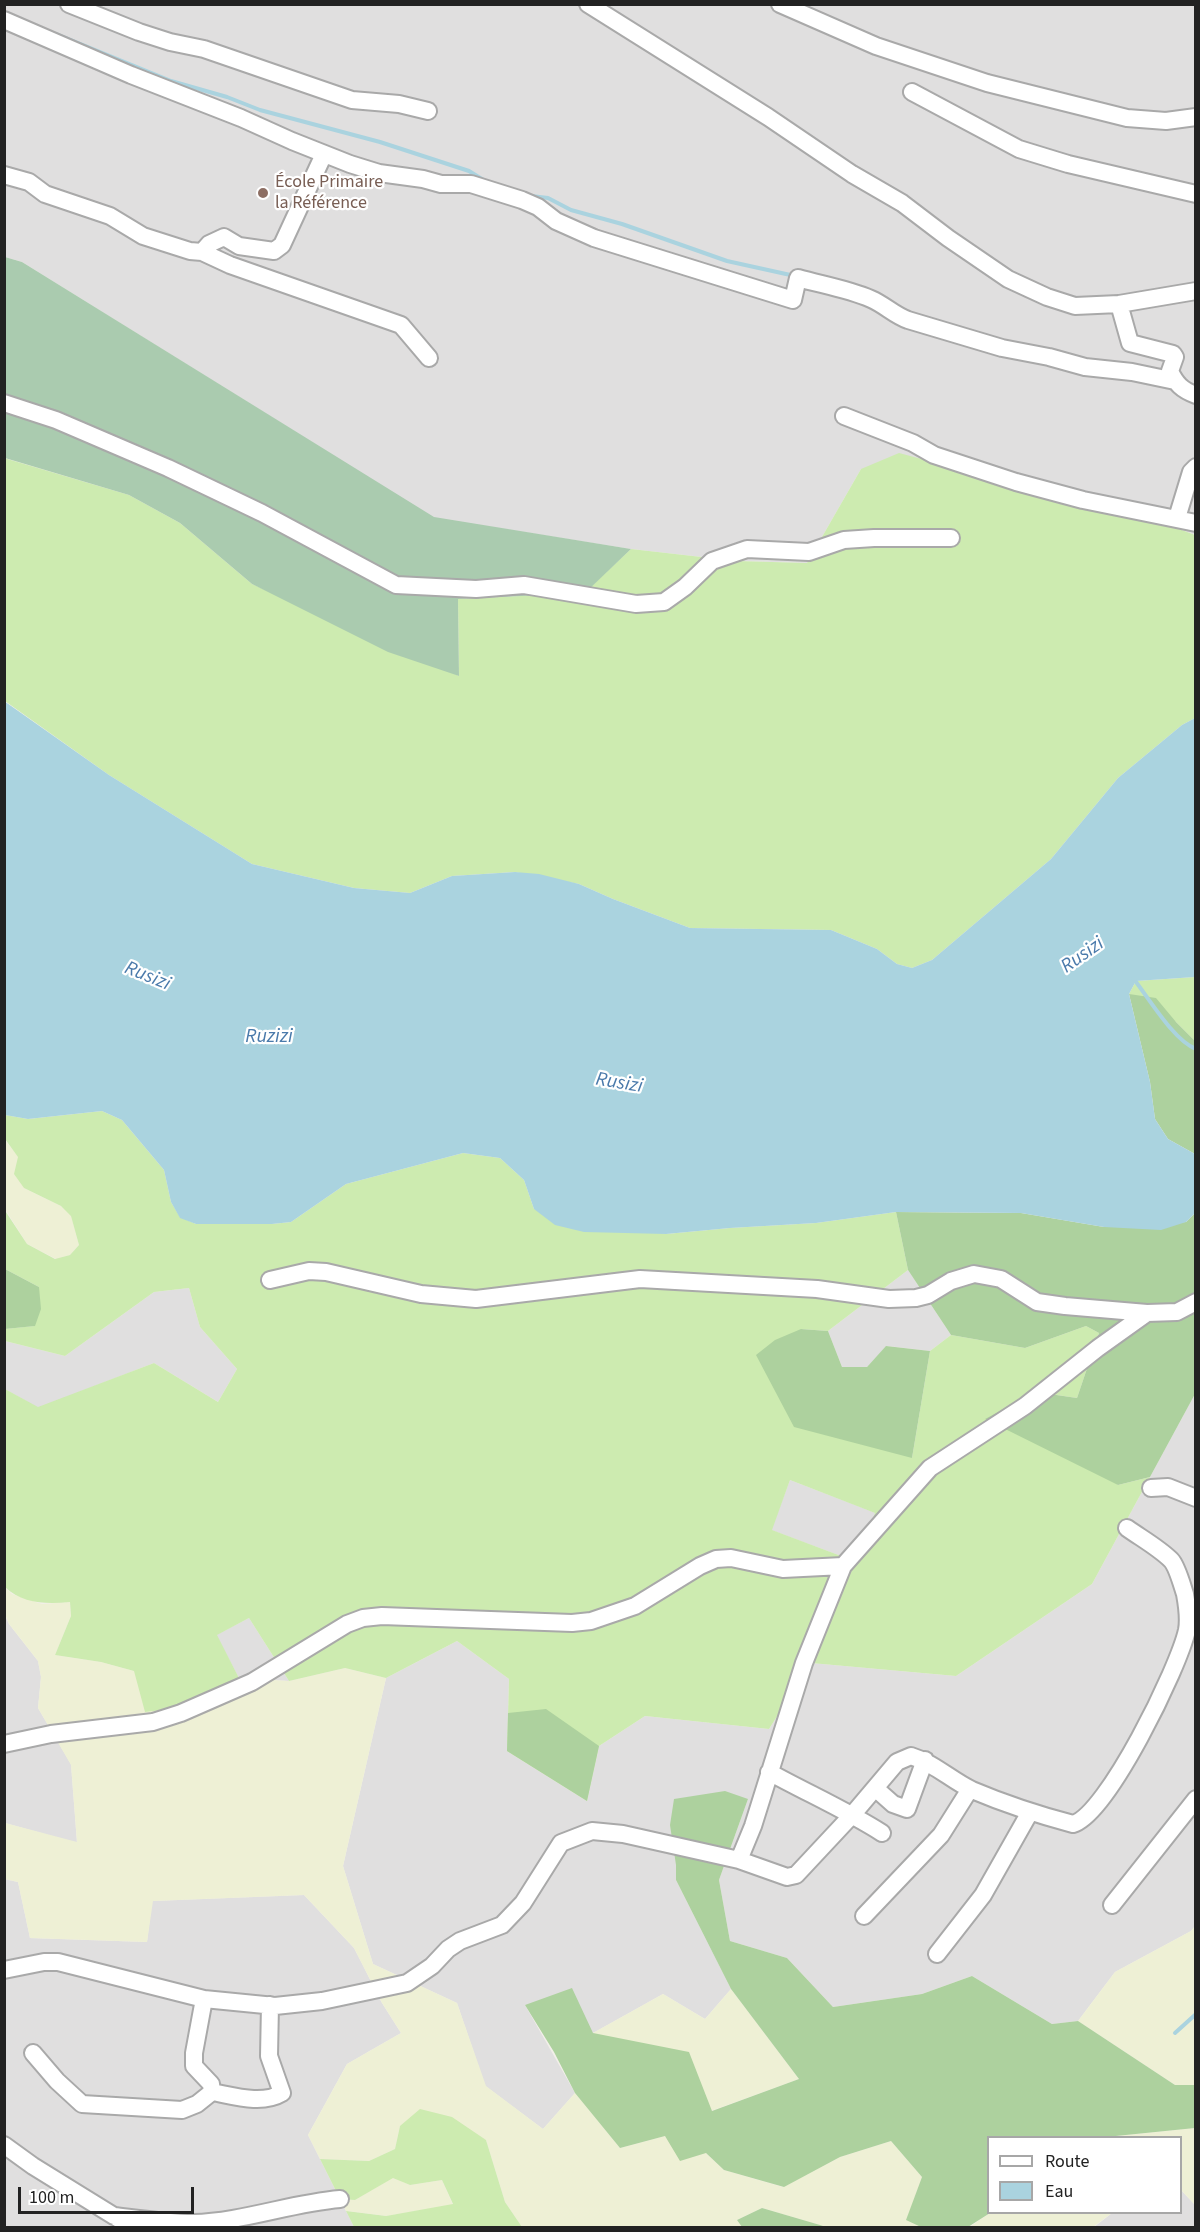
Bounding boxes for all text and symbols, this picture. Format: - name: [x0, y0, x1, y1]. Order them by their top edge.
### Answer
- place label: École Primaire la Référence: [275, 172, 383, 214]
- marker: École Primaire la Référence: [256, 186, 270, 200]
- water label: Rusizi: [1057, 933, 1109, 979]
- water label: Rusizi: [121, 957, 173, 997]
- water label: Ruzizi: [245, 1026, 293, 1050]
- water label: Rusizi: [594, 1068, 644, 1100]
- legend: [987, 2136, 1182, 2214]
- text: Route: [1045, 2149, 1089, 2174]
- scale bar: [21, 2175, 196, 2213]
- text: Eau: [1045, 2179, 1073, 2204]
- text: 100 m: [29, 2185, 74, 2210]

